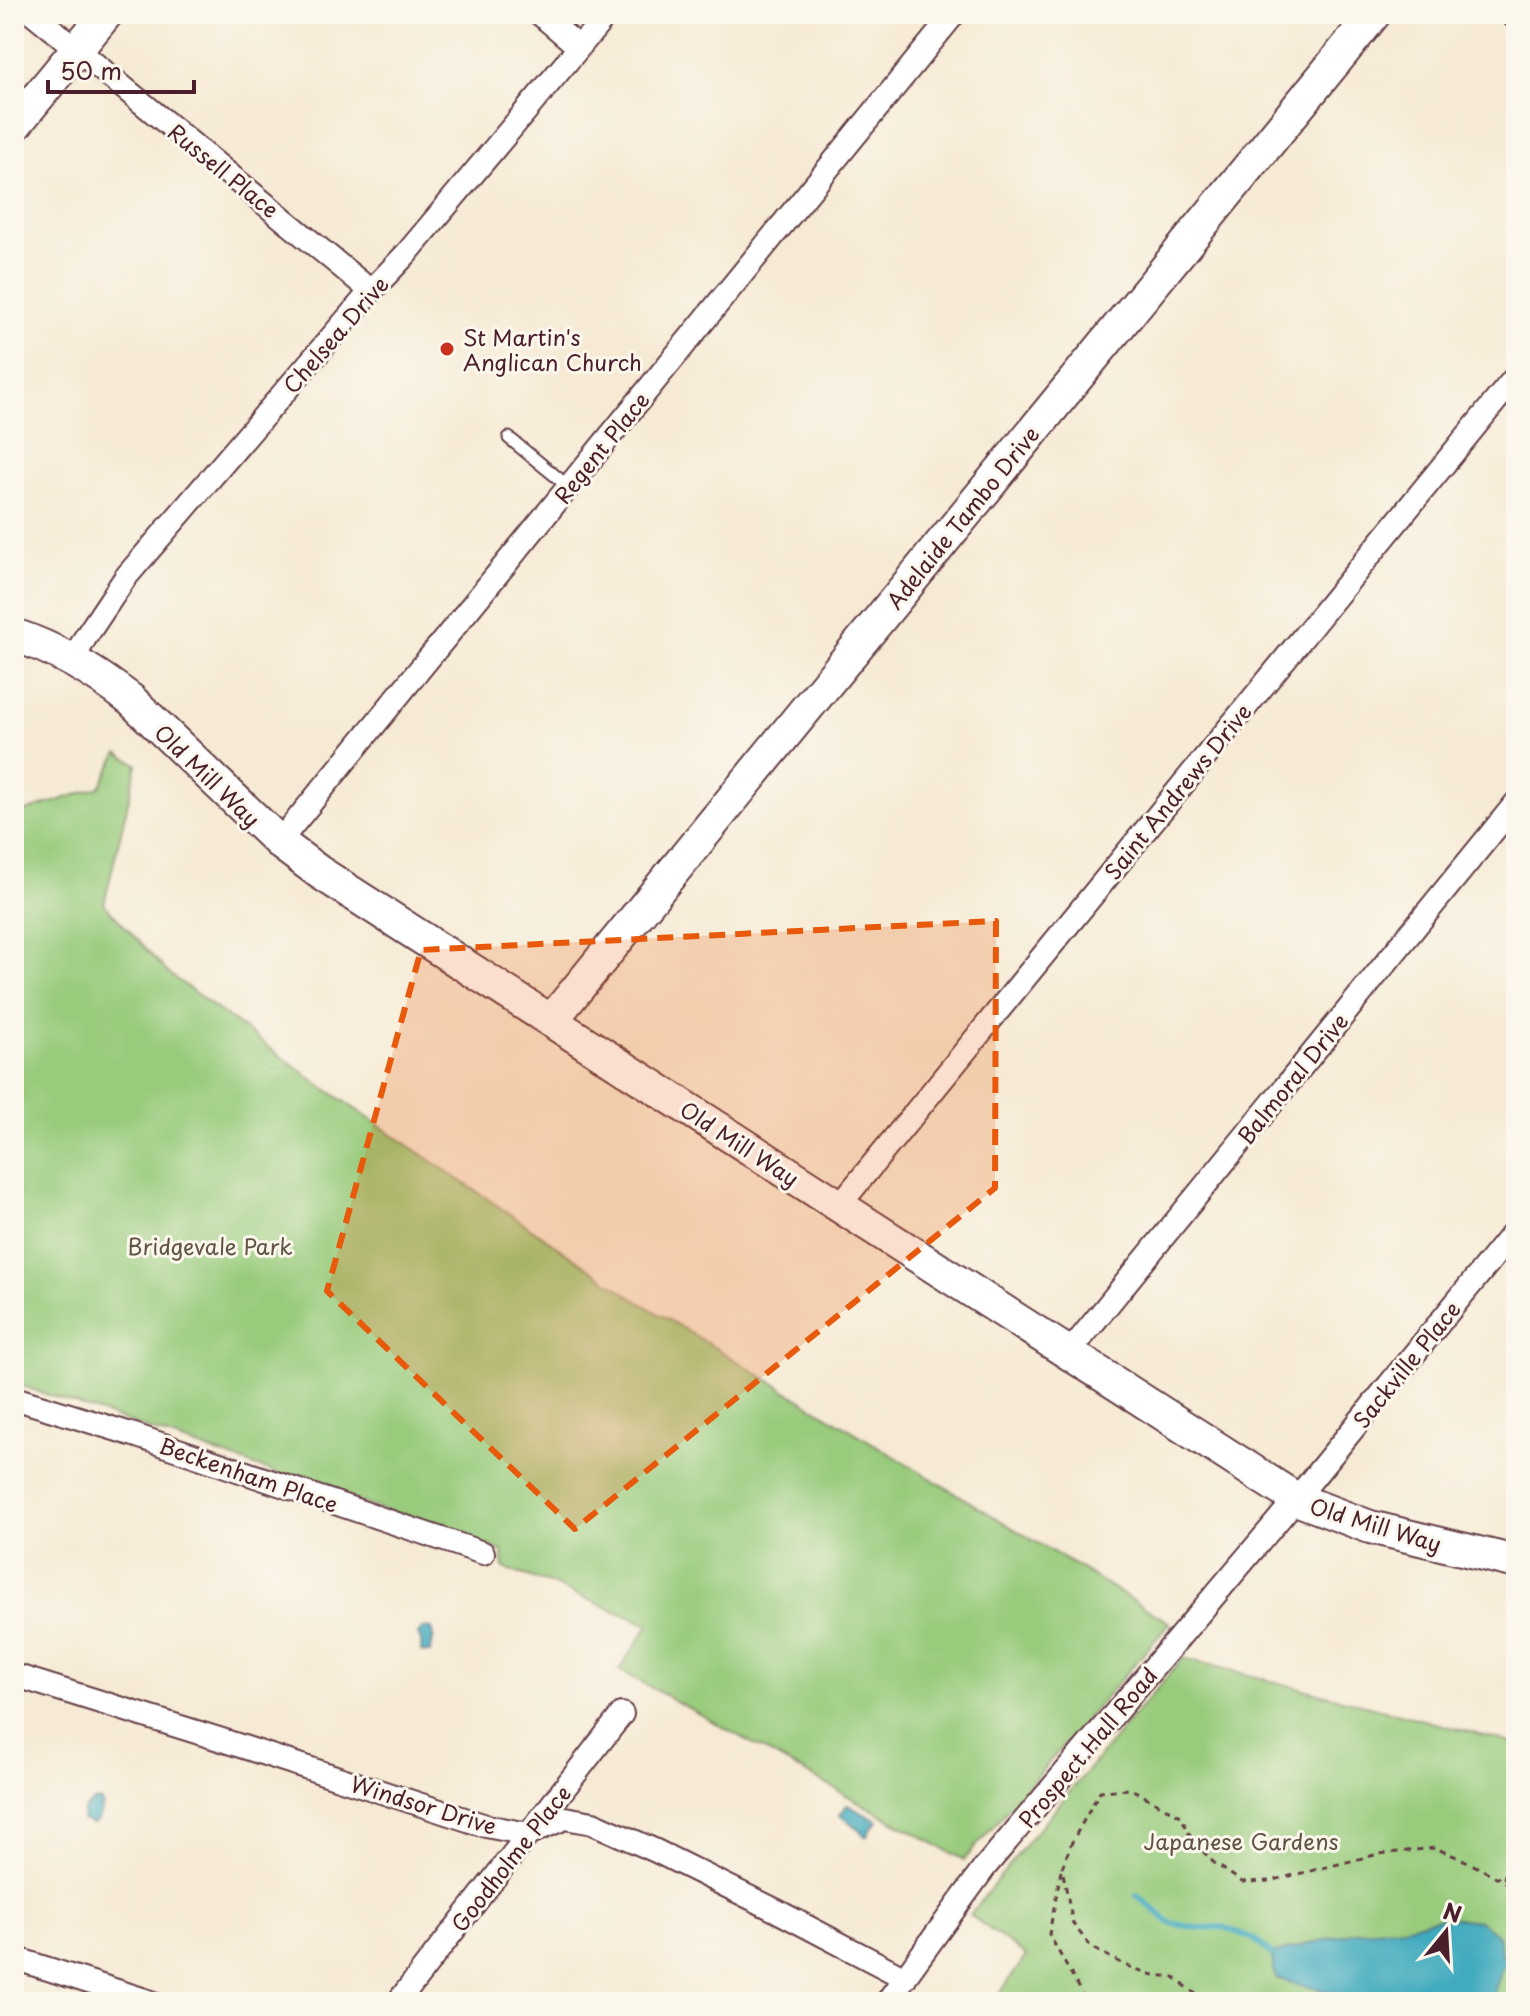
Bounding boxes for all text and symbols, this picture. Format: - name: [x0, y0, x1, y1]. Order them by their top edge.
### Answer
- scale bar: [48, 44, 194, 94]
- text: 50 m: [60, 52, 122, 88]
- street label: Russell Place: [161, 115, 287, 225]
- street label: Chelsea Drive: [274, 268, 396, 400]
- place label: St Martin's Anglican Church: [463, 320, 642, 378]
- marker: St Martin's Anglican Church: [438, 340, 456, 358]
- street label: Regent Place: [545, 384, 657, 510]
- street label: Adelaide Tambo Drive: [878, 418, 1046, 616]
- street label: Saint Andrews Drive: [1096, 696, 1258, 886]
- street label: Old Mill Way: [148, 716, 268, 834]
- street label: Balmoral Drive: [1229, 1005, 1355, 1151]
- street label: Old Mill Way: [674, 1092, 806, 1194]
- park label: Bridgevale Park: [127, 1229, 293, 1262]
- street label: Sackville Place: [1344, 1293, 1468, 1435]
- street label: Beckenham Place: [155, 1428, 343, 1520]
- street label: Old Mill Way: [1306, 1488, 1446, 1560]
- street label: Prospect Hall Road: [1010, 1659, 1164, 1835]
- street label: Windsor Drive: [347, 1766, 501, 1842]
- street label: Goodholme Place: [442, 1778, 578, 1938]
- park label: Japanese Gardens: [1143, 1824, 1339, 1857]
- north arrow: [1406, 1892, 1486, 1972]
- text: N: [1439, 1893, 1466, 1930]

